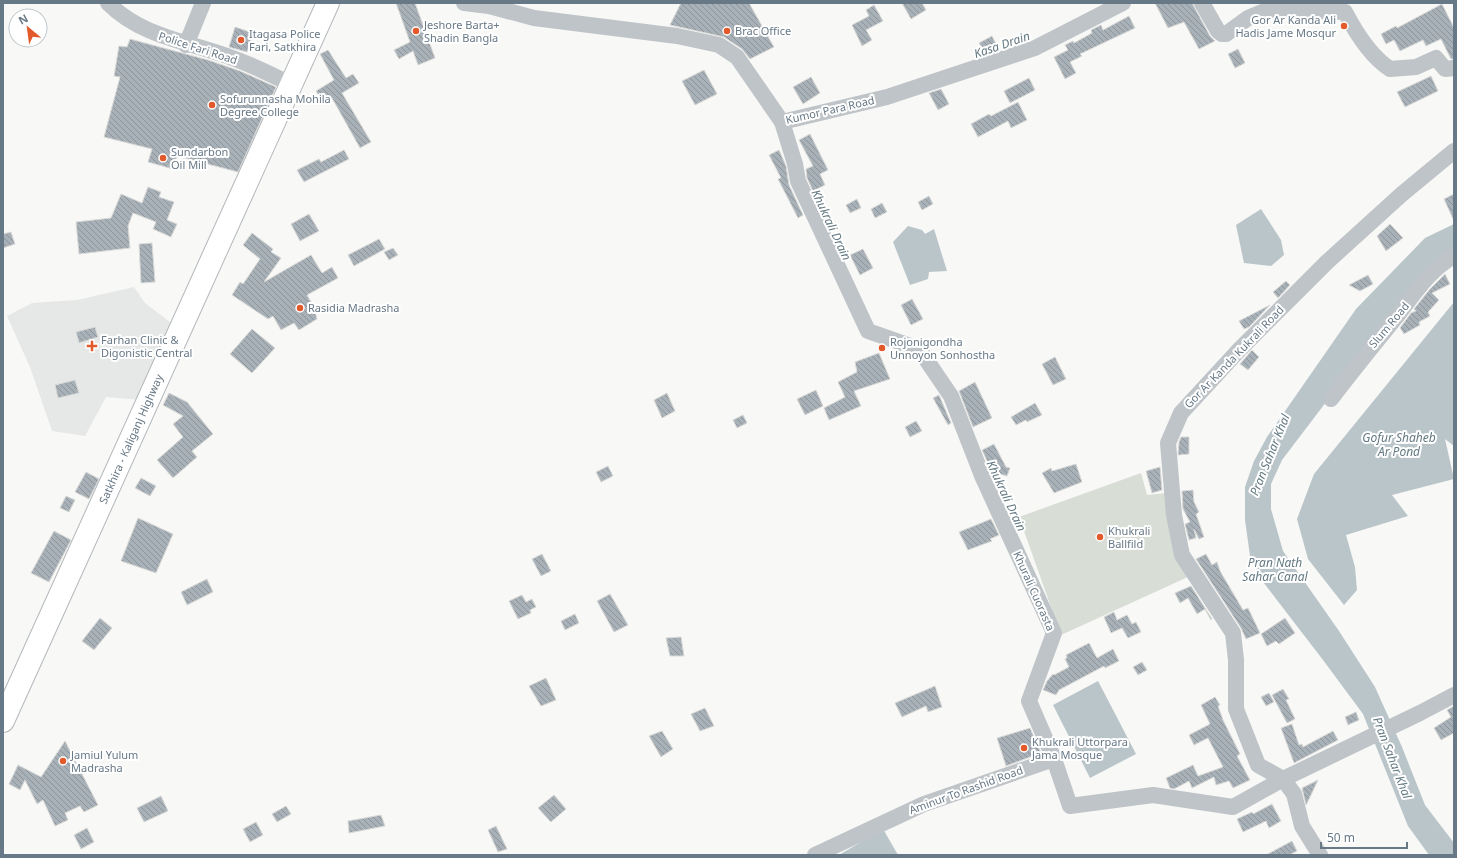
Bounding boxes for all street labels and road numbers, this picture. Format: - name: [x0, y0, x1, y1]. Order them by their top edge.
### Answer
- street label: Police Fari Road: [157, 28, 239, 67]
- street label: Kumor Para Road: [784, 92, 876, 127]
- street label: Slum Road: [1365, 299, 1412, 351]
- street label: Gor Ar Kanda Kukrali Road: [1181, 302, 1287, 411]
- street label: Satkhira - Kaliganj Highway: [95, 371, 166, 506]
- street label: Khurali Cuorasta: [1010, 549, 1059, 633]
- street label: Aminur To Rashid Road: [907, 762, 1025, 817]

